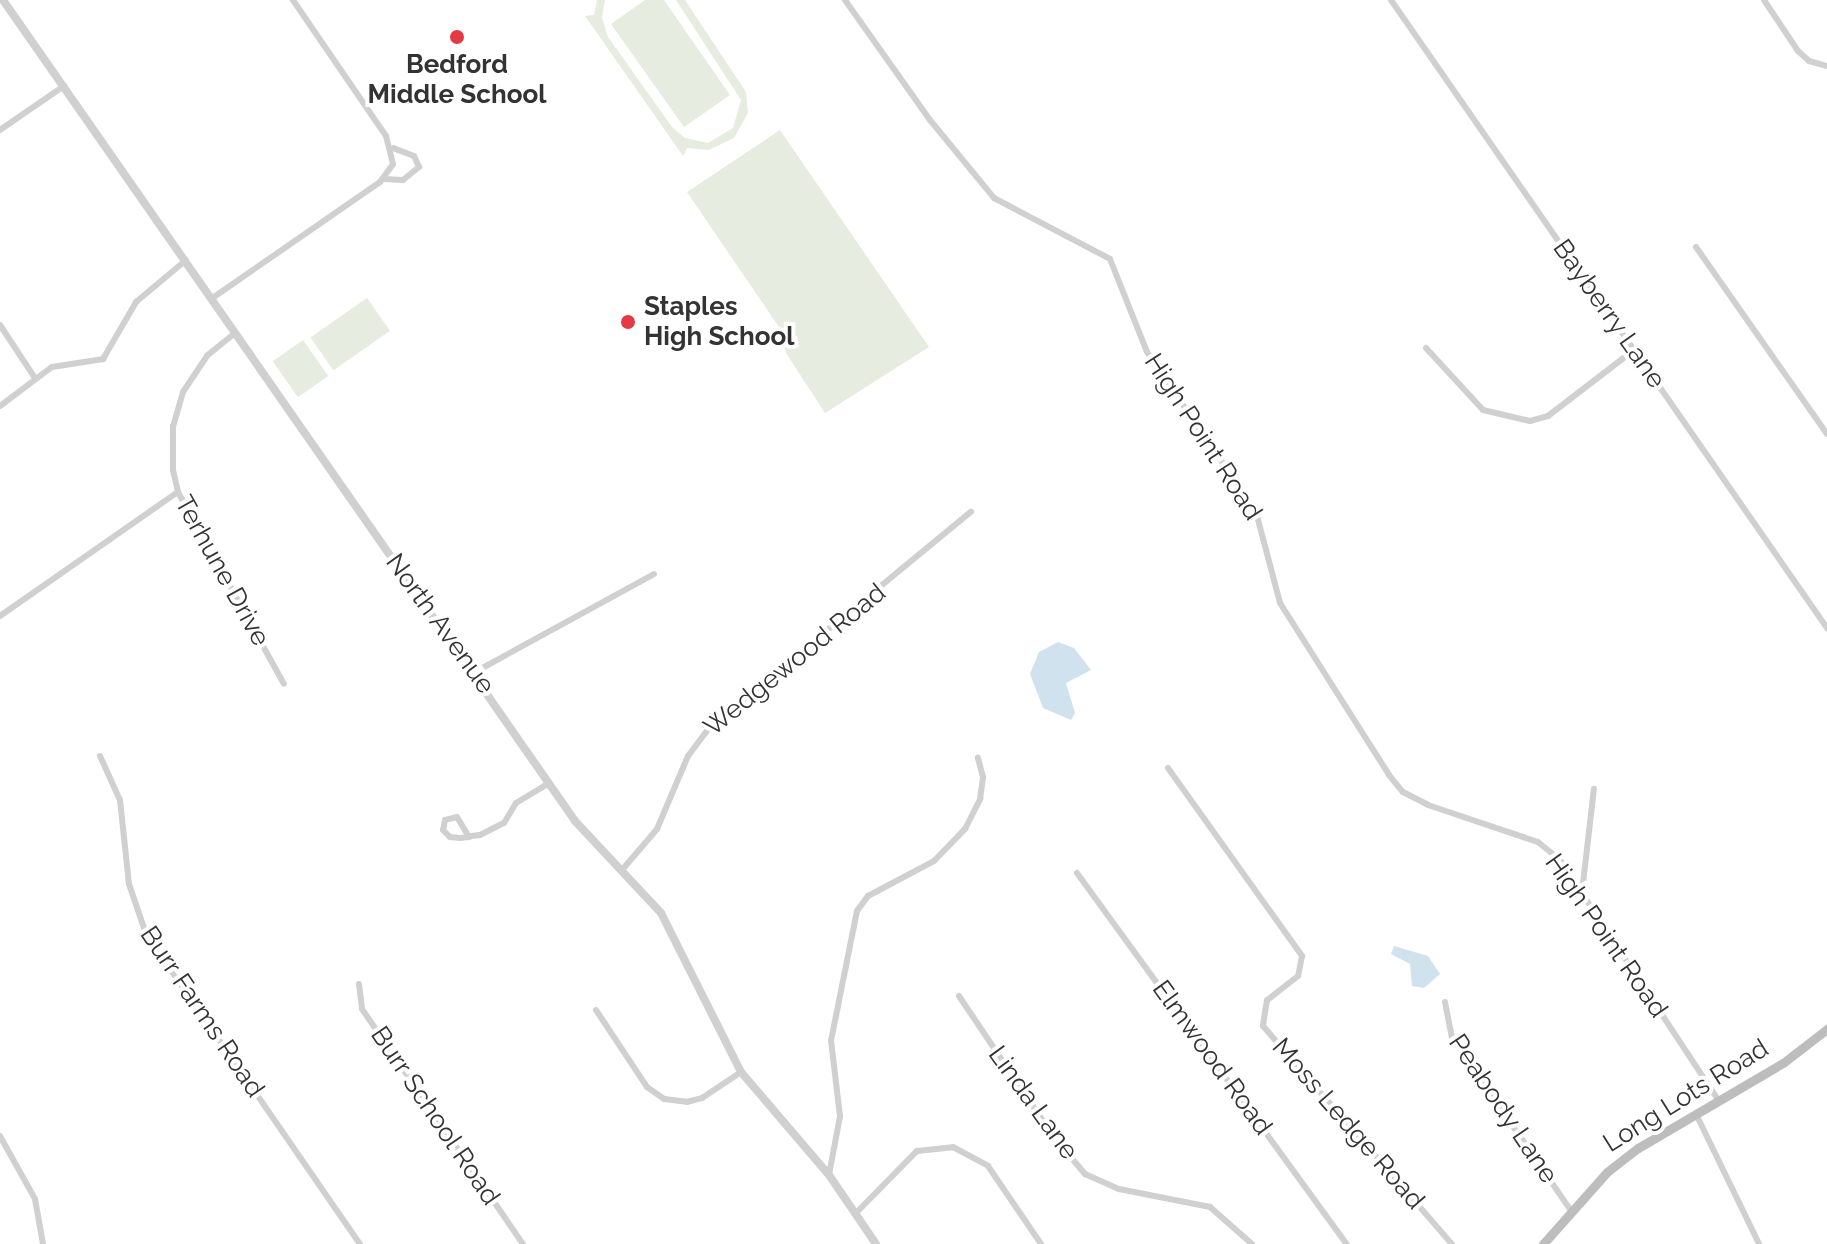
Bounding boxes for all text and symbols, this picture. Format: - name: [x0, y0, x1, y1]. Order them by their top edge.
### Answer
- marker: Bedford Middle School: [448, 28, 466, 46]
- place label: Bedford Middle School: [368, 49, 546, 110]
- street label: Bayberry Lane: [1546, 233, 1672, 395]
- place label: Staples High School: [644, 291, 794, 352]
- marker: Staples High School: [619, 313, 637, 331]
- street label: High Point Road: [1137, 348, 1269, 526]
- street label: Terhune Drive: [168, 490, 276, 652]
- street label: North Avenue: [379, 548, 501, 700]
- street label: Wedgewood Road: [698, 577, 892, 743]
- street label: High Point Road: [1538, 848, 1674, 1024]
- street label: Burr Farms Road: [133, 920, 271, 1104]
- street label: Elmwood Road: [1146, 975, 1278, 1141]
- street label: Burr School Road: [363, 1020, 507, 1212]
- street label: Peabody Lane: [1442, 1028, 1564, 1190]
- street label: Moss Ledge Road: [1265, 1032, 1431, 1216]
- street label: Long Lots Road: [1598, 1033, 1774, 1159]
- street label: Linda Lane: [981, 1040, 1085, 1166]

